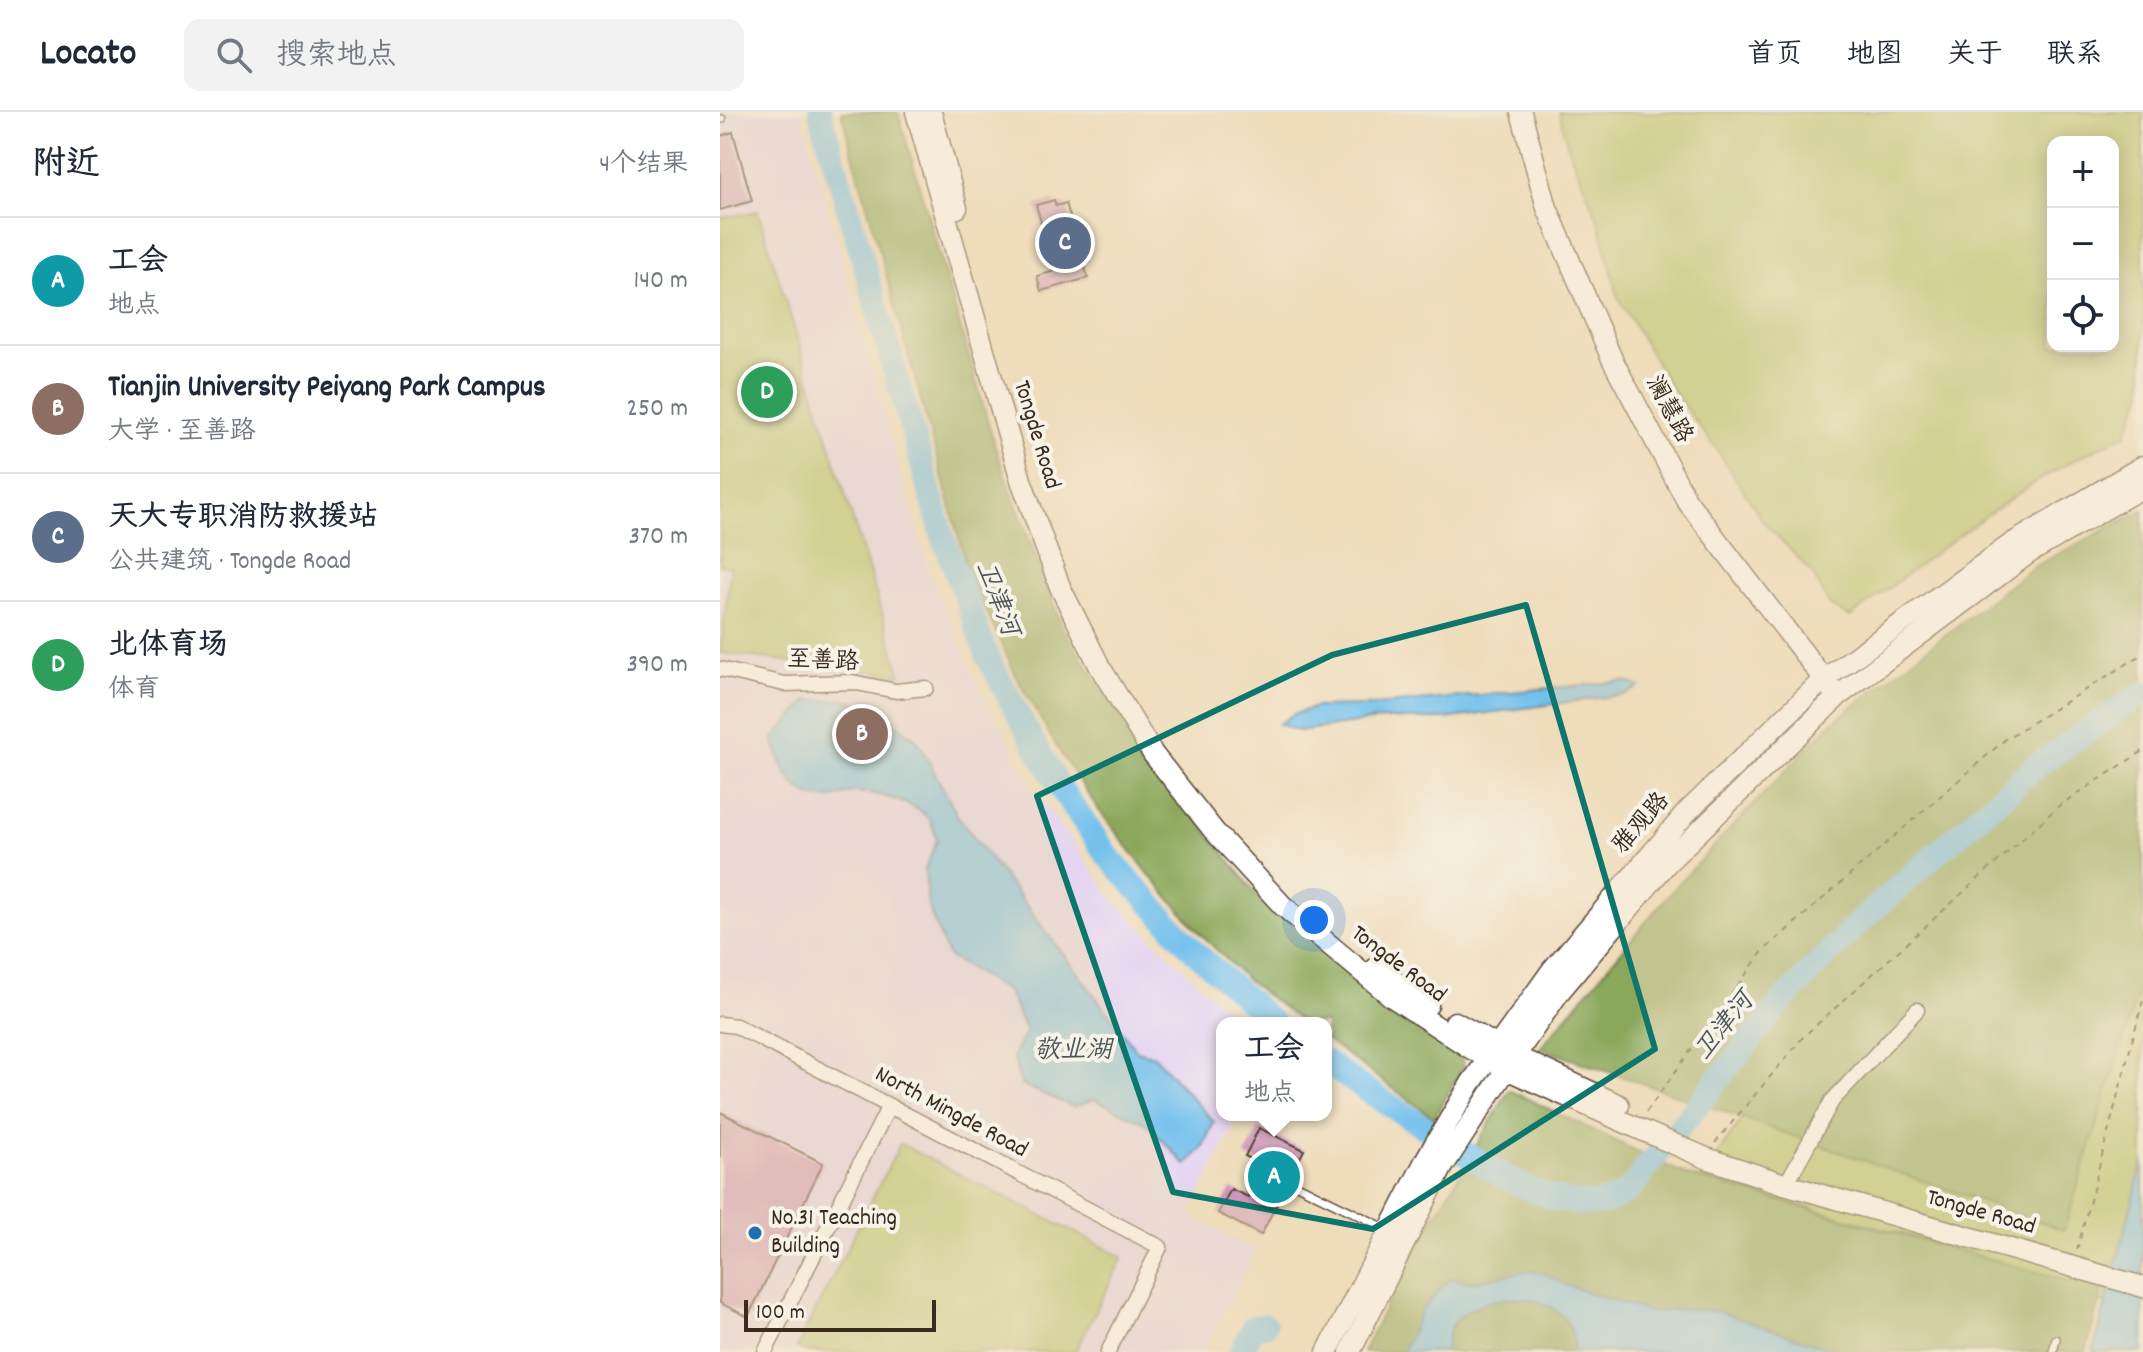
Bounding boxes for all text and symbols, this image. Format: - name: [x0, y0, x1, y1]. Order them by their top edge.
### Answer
- search box: [184, 19, 744, 91]
- text: Locato: [40, 28, 136, 83]
- icon: search: [212, 33, 256, 77]
- text: 搜索地点: [276, 36, 396, 79]
- text: 首页: [1747, 37, 1803, 77]
- text: 地图: [1847, 37, 1903, 77]
- text: 关于: [1947, 37, 2003, 77]
- text: 联系: [2047, 37, 2103, 77]
- map controls: [2047, 136, 2119, 352]
- button: +: [2047, 136, 2119, 208]
- text: 附近: [32, 142, 100, 191]
- text: 4个结果: [599, 147, 688, 184]
- button: −: [2047, 208, 2119, 280]
- pin: C: [1039, 213, 1091, 273]
- text: 工会: [108, 242, 168, 285]
- text: A: [51, 263, 65, 300]
- text: 140 m: [634, 263, 688, 300]
- button: locate: [2047, 280, 2119, 352]
- text: 地点: [108, 288, 160, 325]
- pin: D: [741, 362, 793, 422]
- text: Tianjin University Peiyang Park Campus: [108, 368, 546, 411]
- street label: 澜慧路: [1636, 370, 1700, 450]
- street label: Tongde Road: [1003, 377, 1069, 493]
- text: B: [52, 391, 64, 428]
- text: 250 m: [627, 391, 688, 428]
- text: 大学 · 至善路: [108, 414, 256, 451]
- text: 天大专职消防救援站: [108, 498, 378, 541]
- text: C: [52, 519, 64, 556]
- text: 370 m: [629, 519, 688, 556]
- text: 公共建筑 · Tongde Road: [108, 544, 351, 581]
- water label: 卫津河: [965, 556, 1029, 646]
- text: 北体育场: [108, 626, 228, 669]
- street label: 至善路: [786, 643, 860, 681]
- text: D: [51, 647, 65, 684]
- text: 390 m: [627, 647, 688, 684]
- text: 体育: [108, 672, 160, 709]
- pin: B: [836, 704, 888, 764]
- street label: 雅观路: [1606, 786, 1678, 862]
- your location: [1294, 900, 1334, 940]
- street label: Tongde Road: [1343, 918, 1453, 1012]
- water label: 卫津河: [1686, 982, 1766, 1069]
- popup: [1216, 1017, 1332, 1121]
- text: 工会: [1244, 1030, 1304, 1073]
- water label: 敬业湖: [1034, 1033, 1115, 1070]
- street label: North Mingde Road: [868, 1058, 1034, 1168]
- text: 地点: [1244, 1076, 1296, 1113]
- pin: A: [1248, 1147, 1300, 1207]
- street label: Tongde Road: [1923, 1181, 2039, 1245]
- place label: No.31 Teaching Building: [771, 1202, 897, 1264]
- marker: No.31 Teaching Building: [746, 1224, 764, 1242]
- scale bar: [744, 1296, 936, 1332]
- text: 100 m: [756, 1298, 805, 1329]

